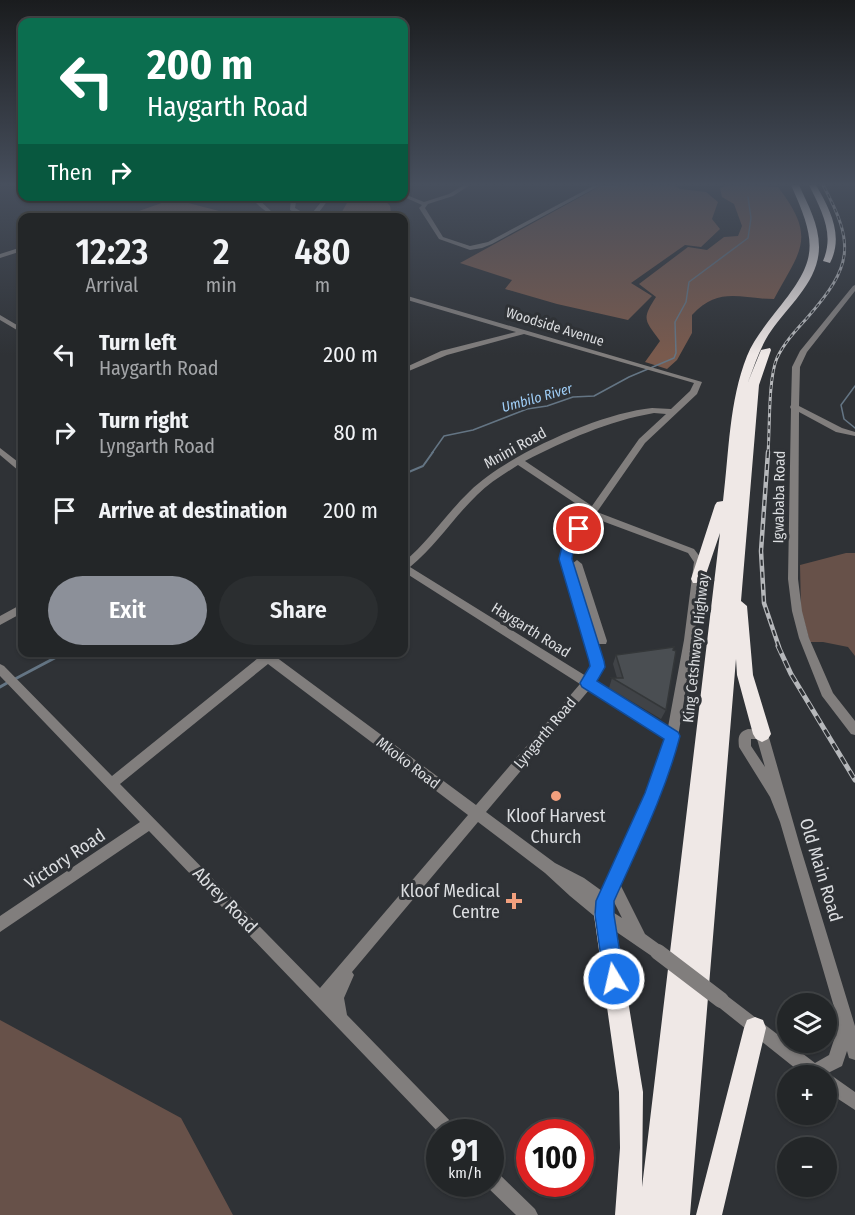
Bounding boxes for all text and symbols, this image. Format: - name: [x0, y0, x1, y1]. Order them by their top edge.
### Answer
- text: 200 m: [147, 40, 253, 90]
- icon: left: [48, 42, 126, 120]
- text: Haygarth Road: [147, 91, 308, 123]
- icon: right: [104, 156, 137, 189]
- text: Then: [48, 159, 92, 186]
- text: 12:23: [75, 230, 148, 274]
- text: 2: [213, 230, 230, 274]
- text: 480: [294, 230, 351, 274]
- text: Arrival: [85, 273, 138, 297]
- text: min: [206, 273, 237, 297]
- text: m: [315, 273, 330, 297]
- street label: Woodside Avenue: [504, 304, 606, 350]
- text: Turn left: [99, 329, 177, 356]
- icon: left: [48, 338, 81, 371]
- text: 200 m: [323, 341, 378, 368]
- text: Haygarth Road: [99, 356, 219, 380]
- water label: Umbilo River: [500, 379, 575, 416]
- text: Turn right: [99, 407, 188, 434]
- icon: right: [48, 416, 81, 449]
- text: 80 m: [333, 419, 378, 446]
- street label: Mnini Road: [481, 423, 549, 473]
- text: Lyngarth Road: [99, 434, 215, 458]
- street label: Igwababa Road: [769, 450, 789, 544]
- icon: arrive: [48, 494, 81, 527]
- text: Arrive at destination: [99, 497, 287, 524]
- text: 200 m: [323, 497, 378, 524]
- pin: [553, 503, 604, 554]
- icon: arrive: [562, 512, 595, 545]
- street label: King Cetshwayo Highway: [679, 572, 713, 724]
- button: Exit: [48, 576, 207, 645]
- button: Share: [219, 576, 378, 645]
- street label: Haygarth Road: [488, 599, 574, 661]
- street label: Lyngarth Road: [510, 694, 580, 772]
- street label: Mkoko Road: [373, 733, 443, 793]
- marker: Kloof Harvest Church: [549, 789, 563, 803]
- place label: Kloof Harvest Church: [506, 805, 606, 848]
- street label: Old Main Road: [795, 816, 847, 924]
- street label: Victory Road: [21, 824, 109, 894]
- street label: Abrey Road: [188, 862, 262, 938]
- place label: Kloof Medical Centre: [400, 880, 500, 923]
- marker: Kloof Medical Centre: [505, 892, 523, 910]
- position arrow: [582, 947, 646, 1011]
- map controls: [777, 993, 837, 1197]
- button: layers: [777, 993, 837, 1053]
- button: +: [777, 1065, 837, 1125]
- speed limit sign: 100: [516, 1119, 594, 1197]
- text: 91: [451, 1133, 479, 1169]
- button: −: [777, 1137, 837, 1197]
- text: km/h: [448, 1164, 482, 1182]

